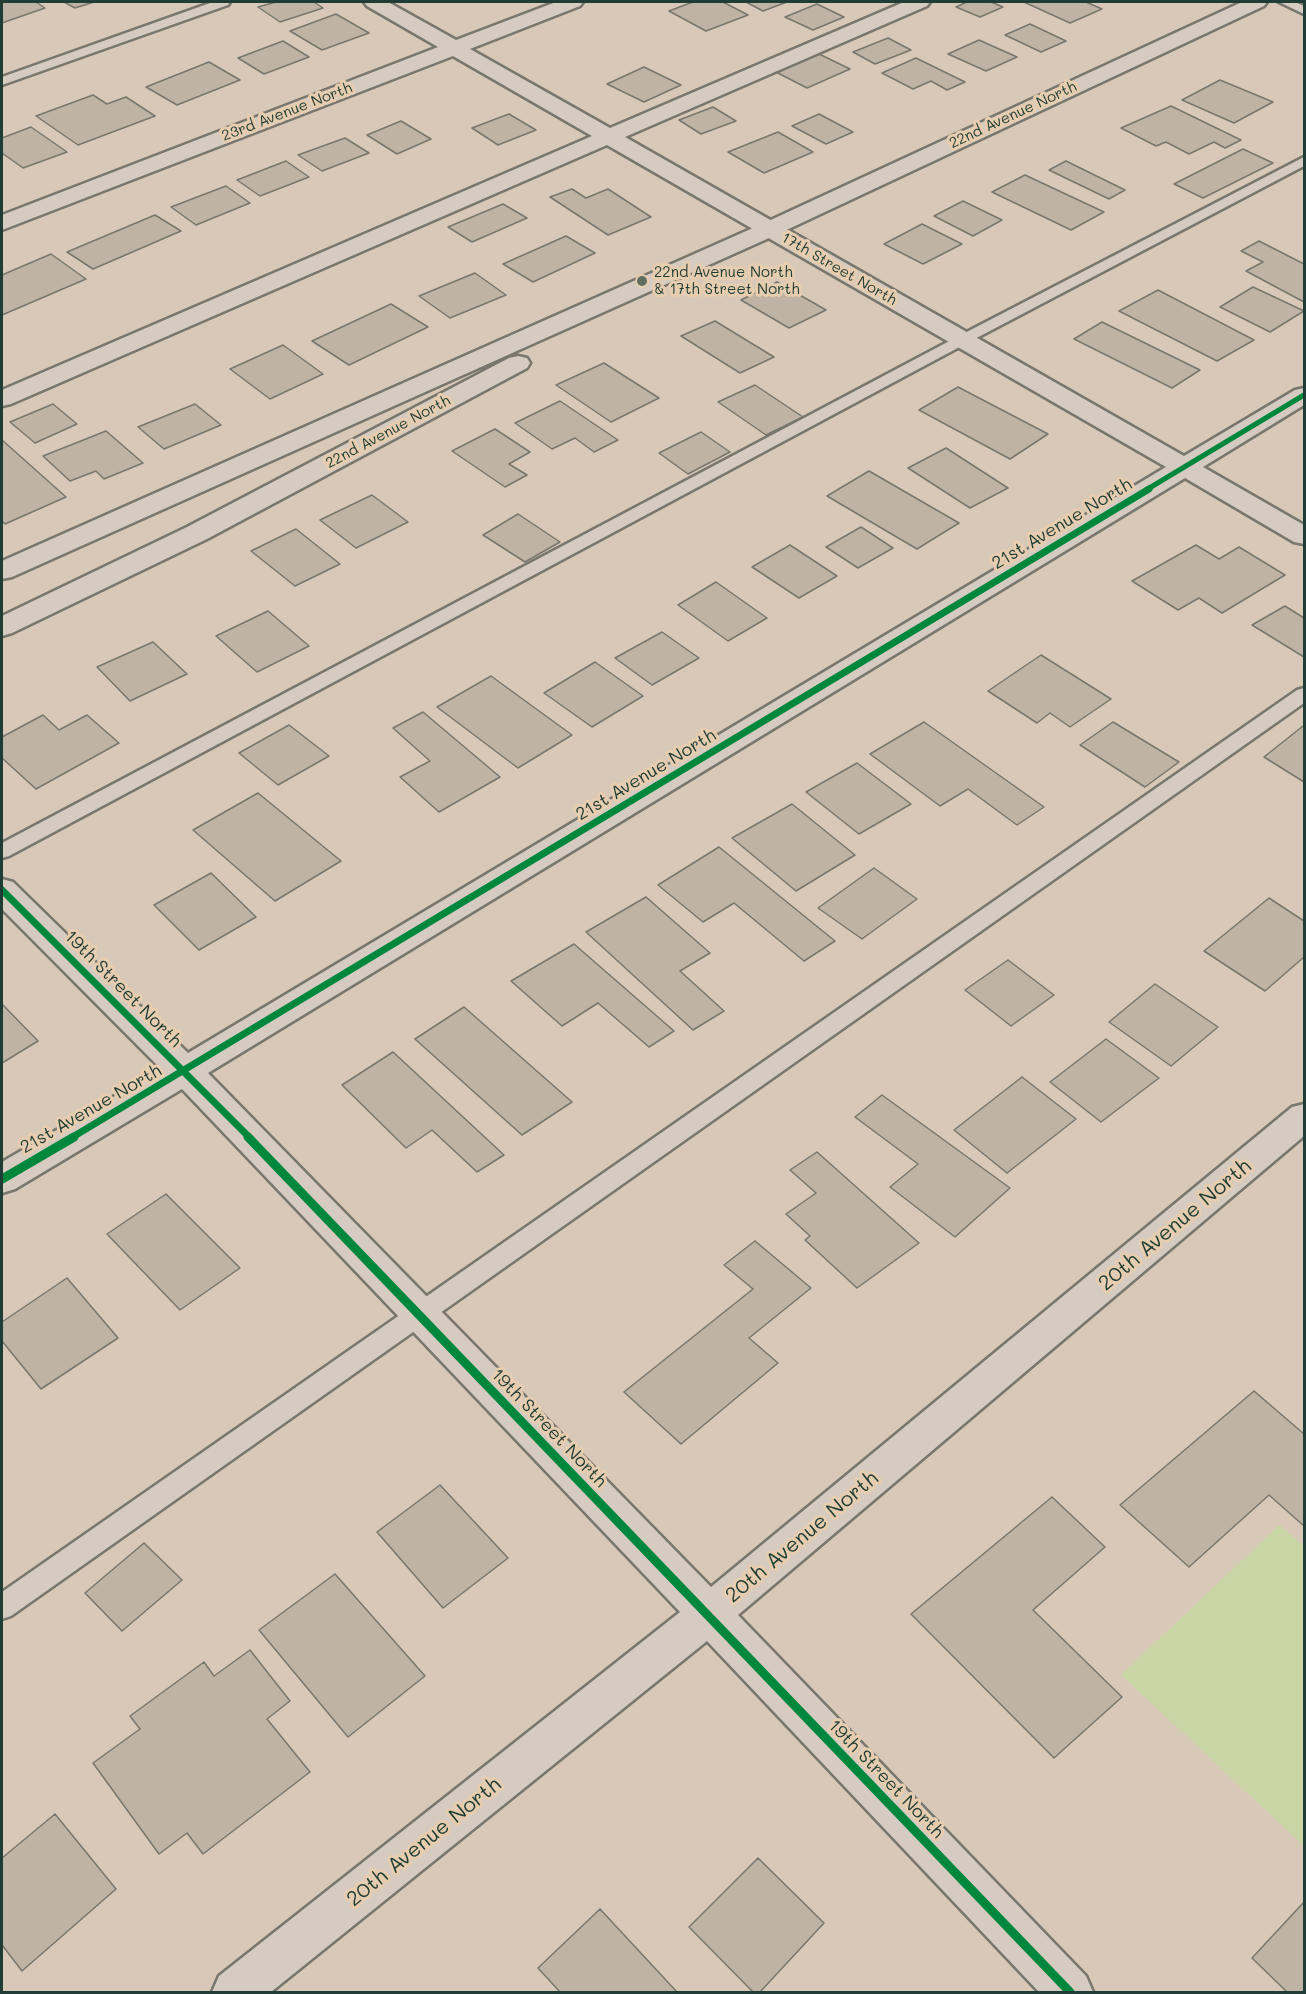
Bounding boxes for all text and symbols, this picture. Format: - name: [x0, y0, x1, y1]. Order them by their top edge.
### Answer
- street label: 22nd Avenue North: [946, 78, 1080, 152]
- street label: 23rd Avenue North: [219, 79, 355, 145]
- street label: 17th Street North: [778, 229, 900, 309]
- place label: 22nd Avenue North & 17th Street North: [654, 263, 800, 298]
- marker: 22nd Avenue North & 17th Street North: [635, 274, 649, 288]
- street label: 22nd Avenue North: [323, 392, 453, 472]
- street label: 21st Avenue North: [988, 474, 1136, 574]
- street label: 21st Avenue North: [572, 725, 720, 825]
- street label: 19th Street North: [60, 926, 186, 1052]
- street label: 21st Avenue North: [16, 1060, 166, 1158]
- street label: 20th Avenue North: [1094, 1154, 1256, 1296]
- street label: 19th Street North: [487, 1364, 611, 1492]
- street label: 20th Avenue North: [721, 1466, 883, 1608]
- street label: 19th Street North: [824, 1715, 948, 1843]
- street label: 20th Avenue North: [342, 1772, 506, 1912]

